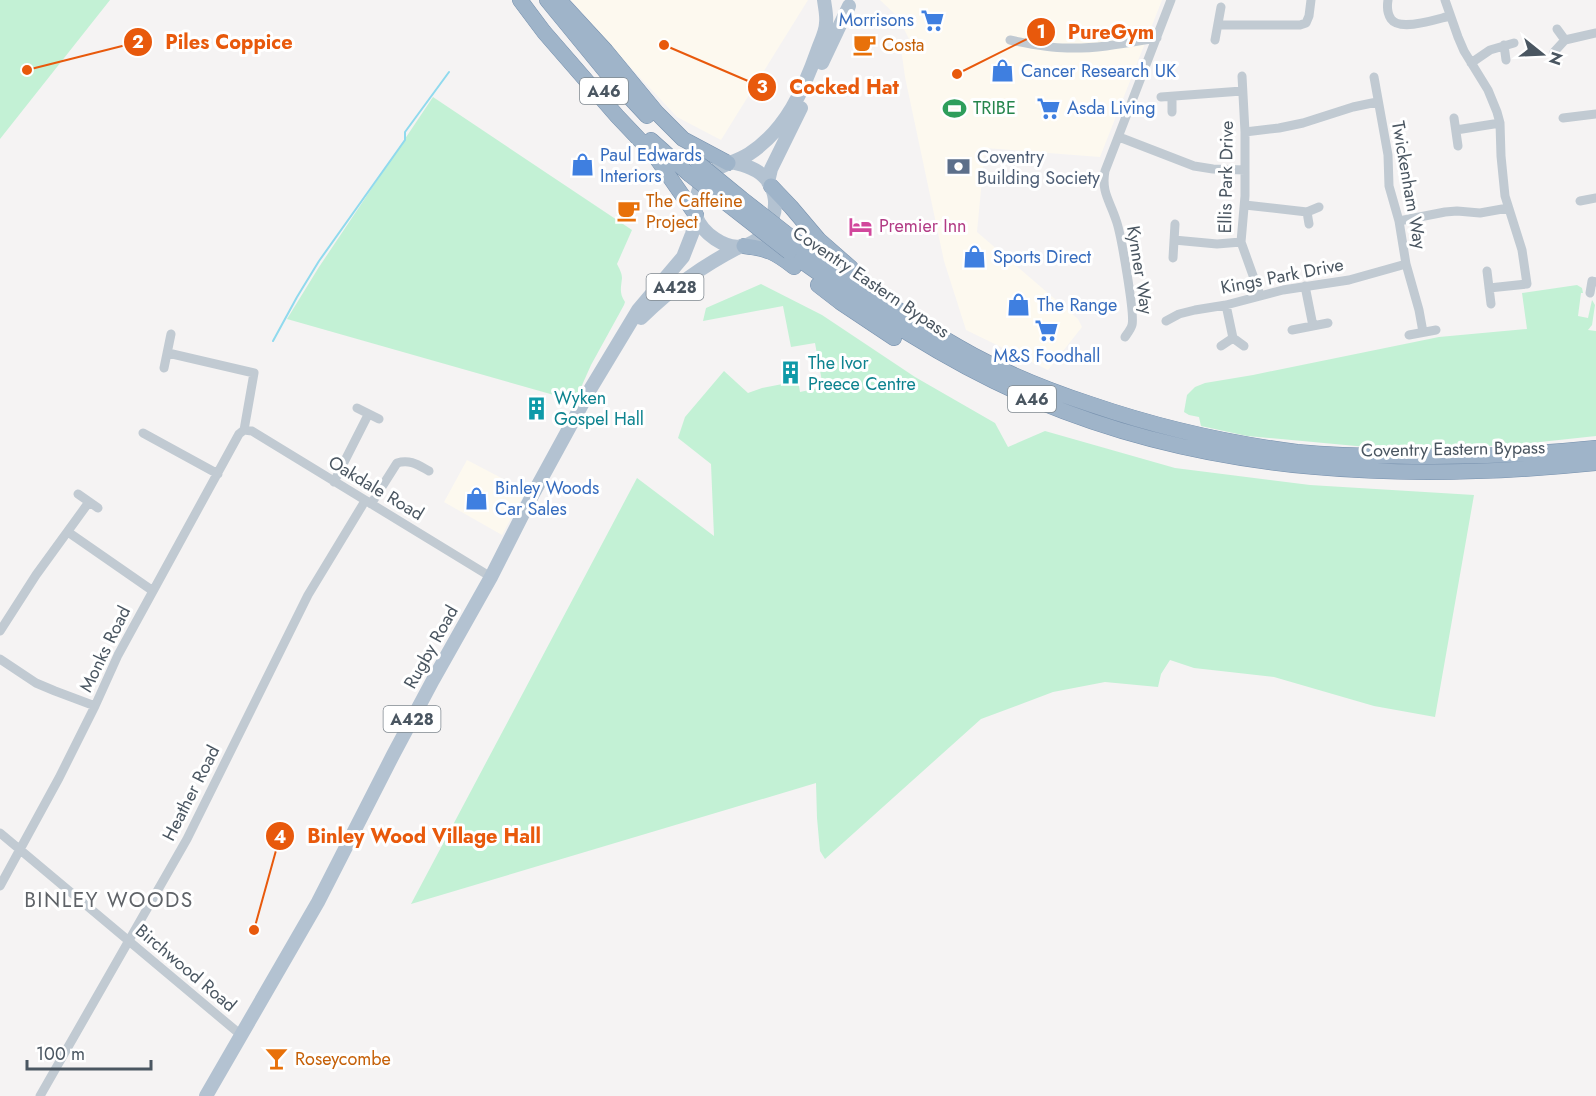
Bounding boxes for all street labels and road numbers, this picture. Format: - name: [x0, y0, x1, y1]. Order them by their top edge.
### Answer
- road number: A46: [580, 78, 628, 104]
- street label: Twickenham Way: [1385, 119, 1433, 251]
- street label: Ellis Park Drive: [1212, 120, 1240, 234]
- street label: Coventry Eastern Bypass: [787, 220, 955, 344]
- street label: Kynner Way: [1120, 224, 1160, 316]
- street label: Kings Park Drive: [1218, 251, 1346, 301]
- road number: A428: [646, 274, 704, 300]
- road number: A46: [1008, 386, 1056, 412]
- street label: Coventry Eastern Bypass: [1361, 434, 1545, 464]
- street label: Oakdale Road: [323, 449, 429, 527]
- street label: Rugby Road: [397, 600, 465, 694]
- street label: Monks Road: [73, 601, 137, 697]
- road number: A428: [384, 706, 440, 732]
- street label: Heather Road: [156, 741, 226, 845]
- street label: Birchwood Road: [130, 918, 242, 1018]

